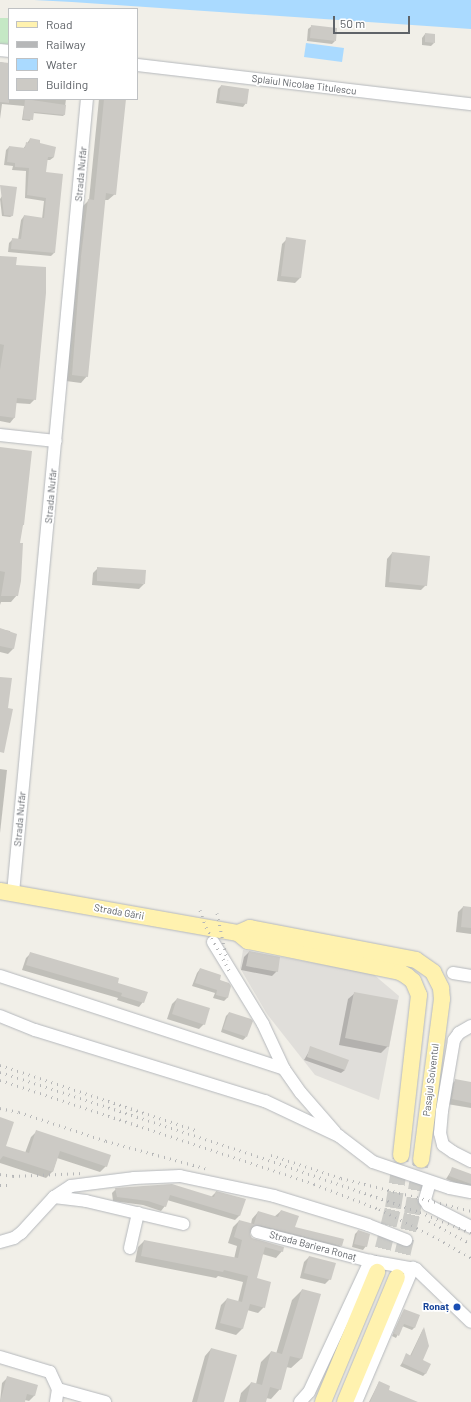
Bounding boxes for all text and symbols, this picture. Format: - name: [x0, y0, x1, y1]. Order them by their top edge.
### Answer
- legend: [8, 8, 138, 100]
- scale bar: [335, 8, 412, 34]
- text: 50 m: [340, 16, 365, 30]
- text: Road: [46, 17, 73, 31]
- text: Railway: [46, 37, 85, 51]
- text: Water: [46, 57, 77, 71]
- street label: Splaiul Nicolae Titulescu: [251, 73, 357, 97]
- text: Building: [46, 77, 88, 91]
- street label: Strada Nufăr: [73, 146, 89, 202]
- street label: Strada Nufăr: [43, 468, 59, 524]
- street label: Strada Nufăr: [12, 791, 28, 847]
- street label: Strada Gării: [93, 902, 145, 922]
- street label: Pasajul Solventul: [421, 1043, 441, 1117]
- street label: Strada Bariera Ronaț: [268, 1229, 358, 1263]
- place label: Ronaț: [423, 1301, 449, 1313]
- marker: Ronaț: [452, 1302, 462, 1312]

